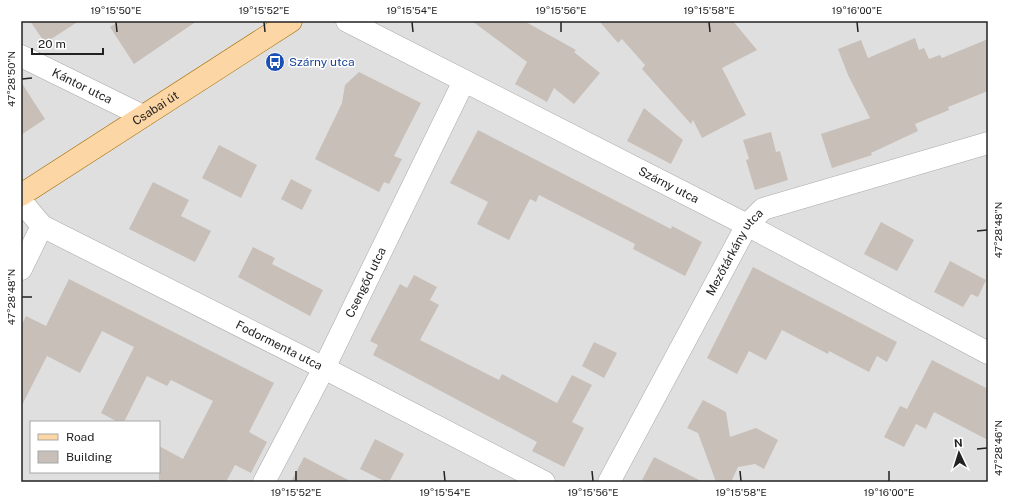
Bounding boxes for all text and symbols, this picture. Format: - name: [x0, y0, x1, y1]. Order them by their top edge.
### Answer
- text: 19°15'50"E: [91, 4, 141, 16]
- text: 19°15'52"E: [239, 4, 289, 16]
- text: 19°15'54"E: [386, 4, 438, 16]
- text: 19°15'56"E: [536, 4, 587, 16]
- text: 19°15'58"E: [683, 4, 735, 16]
- text: 19°16'00"E: [832, 4, 882, 16]
- scale bar: [32, 30, 103, 56]
- text: 20 m: [38, 37, 66, 51]
- text: 47°28'50"N: [5, 51, 17, 107]
- bus stop icon: Szárny utca: [264, 51, 286, 73]
- place label: Szárny utca: [289, 55, 355, 69]
- street label: Kántor utca: [50, 65, 114, 107]
- street label: Csabai út: [130, 88, 182, 128]
- street label: Szárny utca: [636, 164, 701, 206]
- text: 47°28'48"N: [992, 202, 1004, 258]
- street label: Mezőtárkány utca: [703, 206, 766, 298]
- street label: Csengőd utca: [343, 245, 389, 320]
- text: 47°28'48"N: [5, 269, 17, 325]
- street label: Fodormenta utca: [233, 318, 325, 373]
- text: 47°28'46"N: [992, 420, 1004, 476]
- legend: [30, 421, 160, 473]
- text: Road: [66, 430, 94, 444]
- north arrow: [939, 433, 979, 473]
- text: N: [954, 437, 963, 449]
- text: Building: [66, 450, 112, 464]
- text: 19°15'52"E: [271, 486, 321, 498]
- text: 19°15'54"E: [419, 486, 471, 498]
- text: 19°15'56"E: [568, 486, 619, 498]
- text: 19°15'58"E: [715, 486, 767, 498]
- text: 19°16'00"E: [864, 486, 914, 498]

